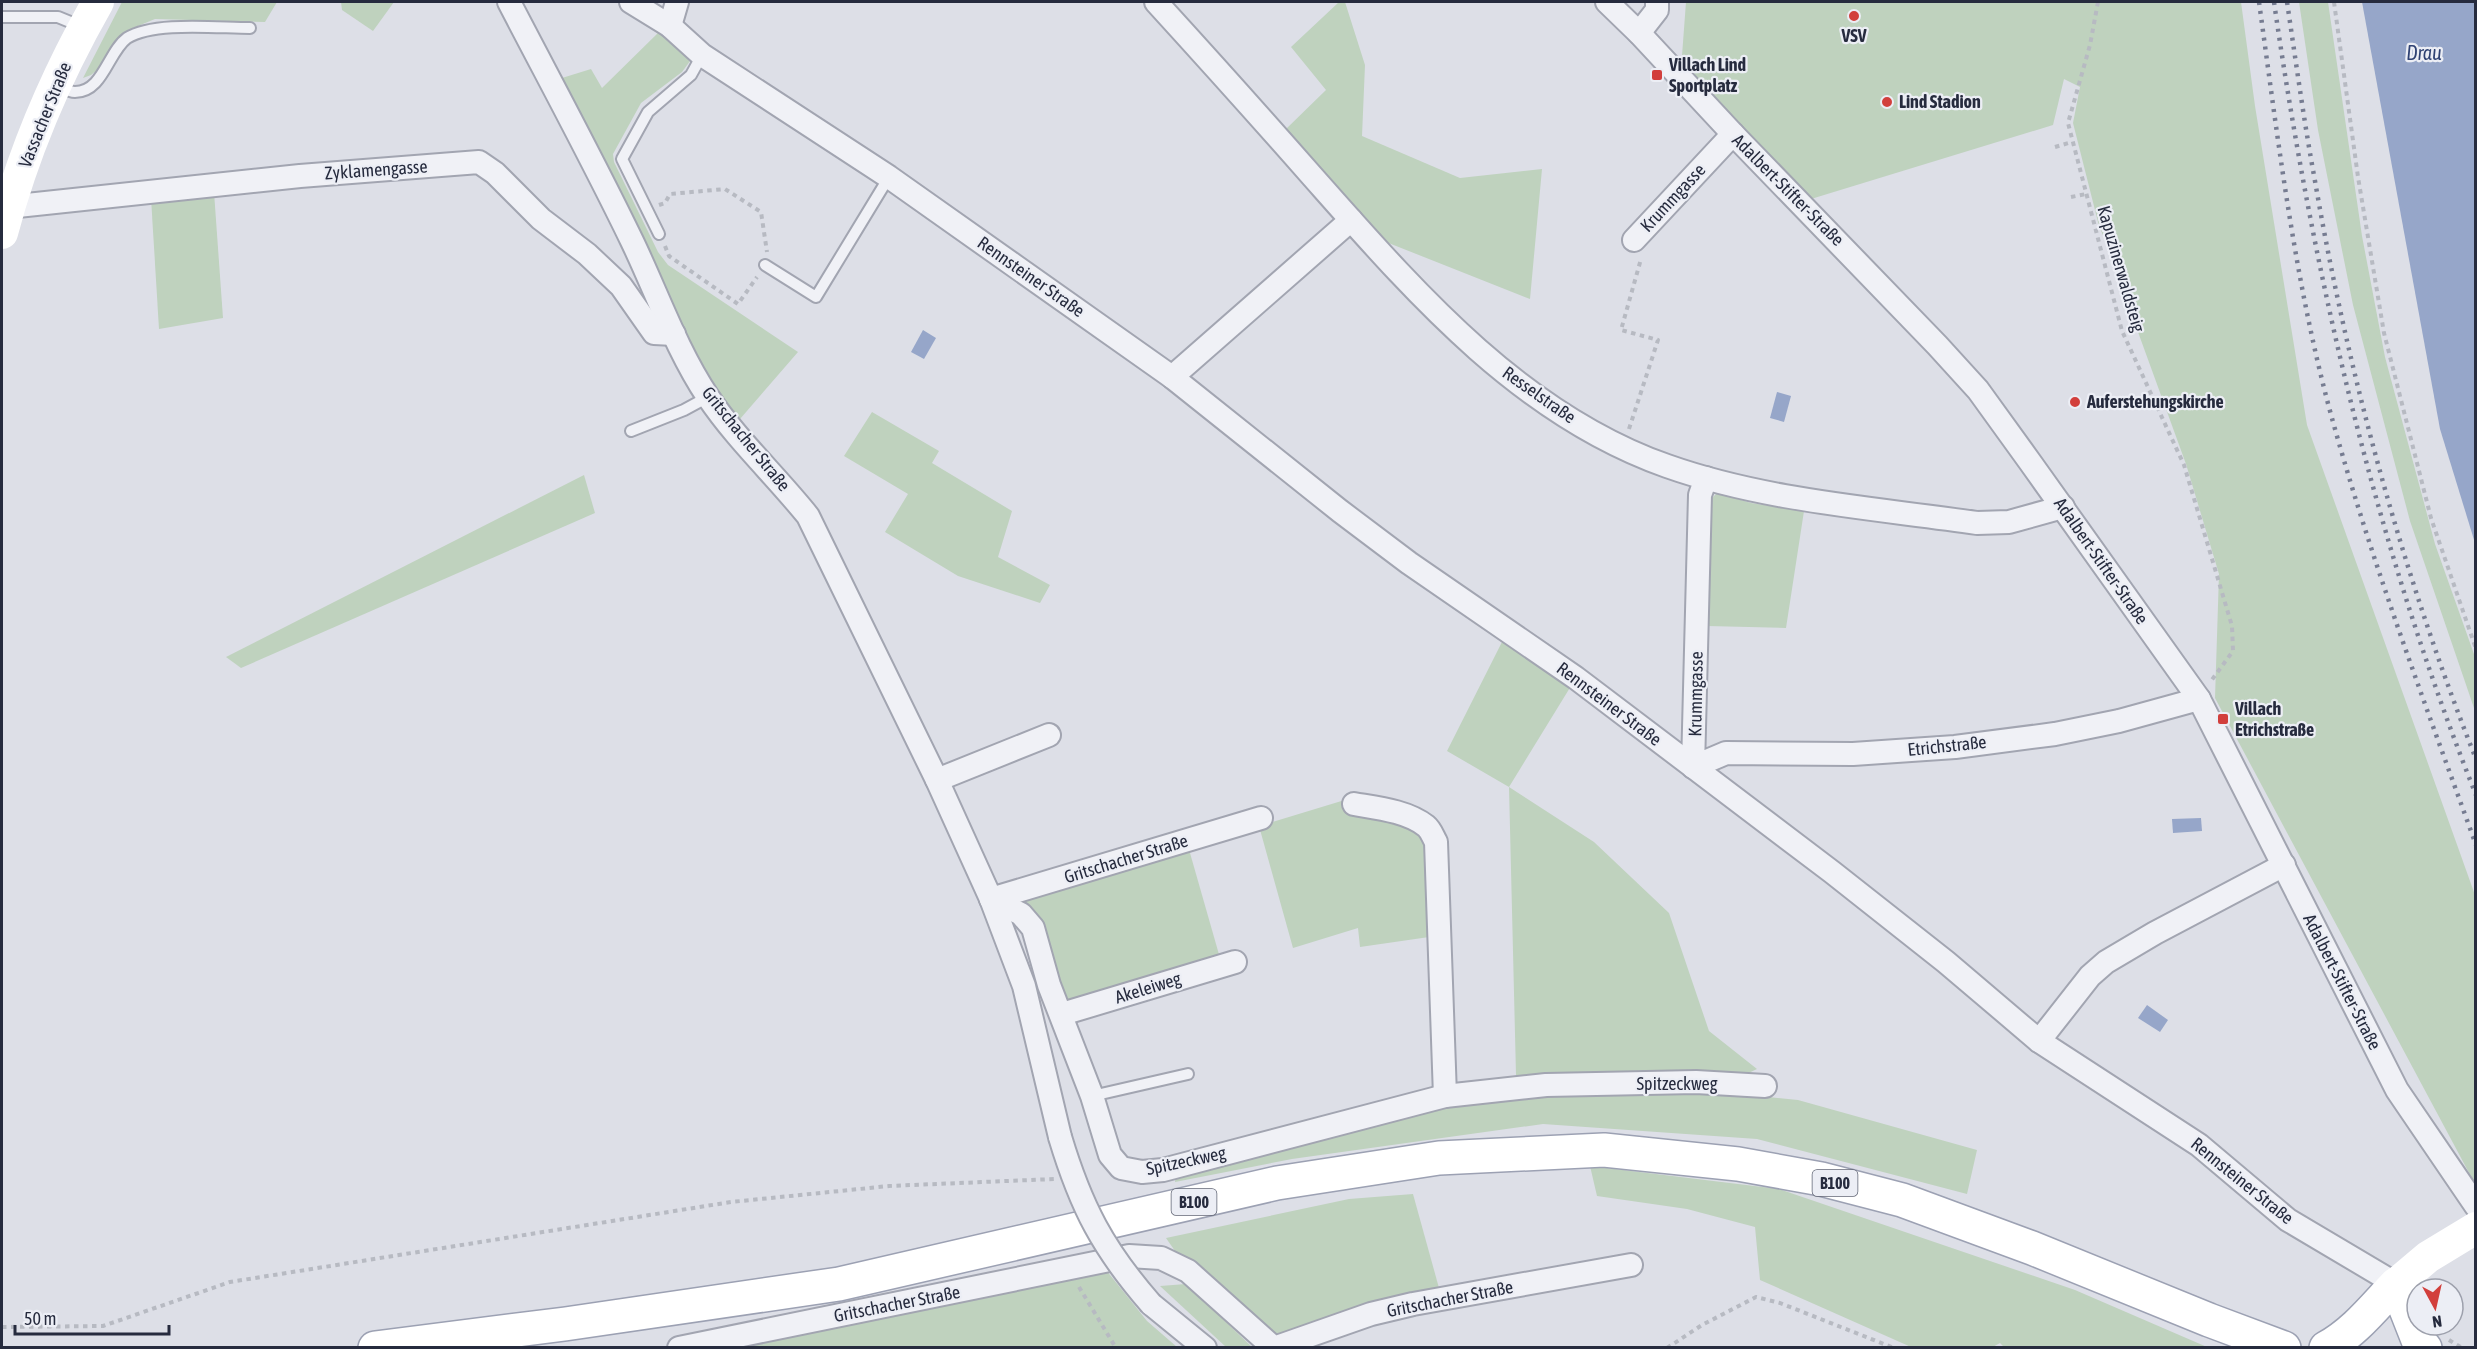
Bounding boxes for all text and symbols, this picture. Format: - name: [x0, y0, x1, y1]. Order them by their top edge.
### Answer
- marker: VSV: [1847, 9, 1861, 23]
- place label: VSV: [1840, 25, 1867, 46]
- water label: Drau: [2406, 41, 2442, 64]
- place label: Villach Lind Sportplatz: [1668, 54, 1746, 96]
- street label: Vassacher Straße: [14, 59, 75, 171]
- marker: Villach Lind Sportplatz: [1650, 68, 1664, 82]
- place label: Lind Stadion: [1899, 91, 1981, 112]
- marker: Lind Stadion: [1880, 95, 1894, 109]
- street label: Adalbert-Stifter-Straße: [1728, 129, 1849, 250]
- street label: Zyklamengasse: [324, 155, 428, 184]
- street label: Krummgasse: [1636, 159, 1709, 236]
- street label: Kapuzinerwaldsteig: [2093, 203, 2150, 335]
- street label: Rennsteiner Straße: [974, 232, 1089, 321]
- street label: Resselstraße: [1499, 362, 1580, 427]
- street label: Gritschacher Straße: [698, 382, 795, 495]
- place label: Auferstehungskirche: [2086, 391, 2224, 412]
- marker: Auferstehungskirche: [2068, 395, 2082, 409]
- street label: Adalbert-Stifter-Straße: [2050, 493, 2153, 628]
- street label: Krummgasse: [1684, 651, 1707, 737]
- street label: Rennsteiner Straße: [1553, 657, 1666, 750]
- place label: Villach Etrichstraße: [2234, 698, 2314, 740]
- marker: Villach Etrichstraße: [2216, 712, 2230, 726]
- street label: Etrichstraße: [1906, 731, 1987, 760]
- street label: Gritschacher Straße: [1061, 830, 1190, 887]
- street label: Adalbert-Stifter-Straße: [2299, 910, 2386, 1053]
- street label: Akeleiweg: [1112, 967, 1184, 1007]
- street label: Spitzeckweg: [1637, 1073, 1718, 1094]
- street label: Rennsteiner Straße: [2187, 1133, 2298, 1228]
- street label: Spitzeckweg: [1144, 1142, 1228, 1179]
- road number: B100: [1812, 1170, 1858, 1196]
- road number: B100: [1172, 1189, 1216, 1215]
- street label: Gritschacher Straße: [1385, 1276, 1515, 1321]
- north arrow: [2405, 1277, 2465, 1337]
- street label: Gritschacher Straße: [832, 1281, 962, 1326]
- scale bar: [15, 1298, 170, 1336]
- text: 50 m: [24, 1308, 56, 1329]
- text: N: [2431, 1312, 2443, 1331]

